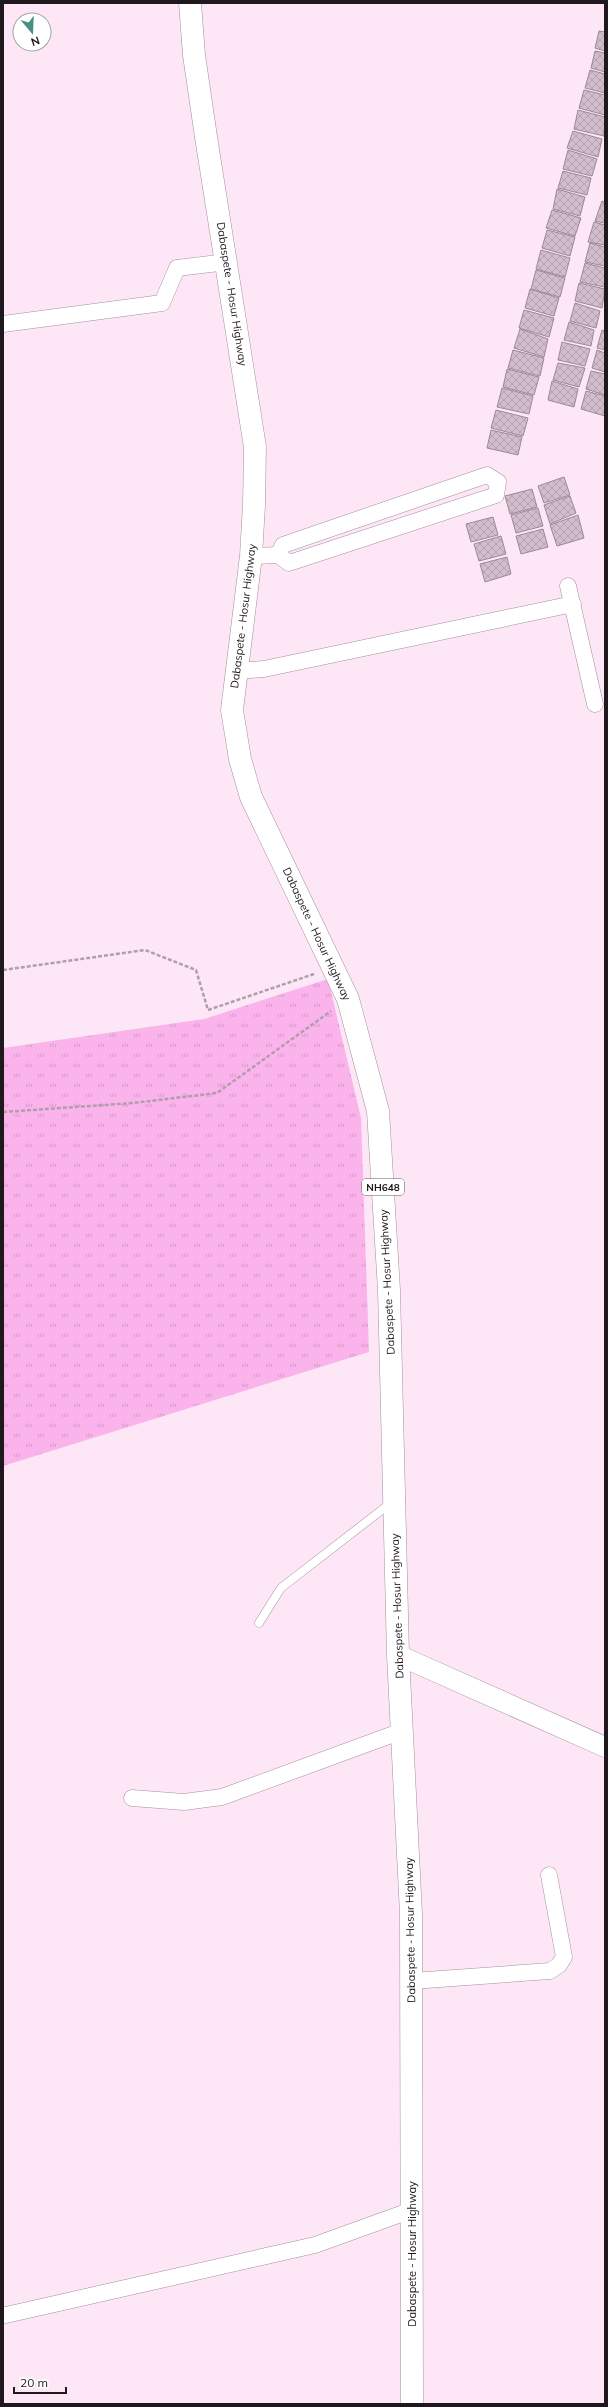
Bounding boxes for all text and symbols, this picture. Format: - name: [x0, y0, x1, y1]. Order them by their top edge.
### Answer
- north arrow: [12, 12, 52, 52]
- text: N: [29, 33, 41, 49]
- street label: Dabaspete - Hosur Highway: [214, 221, 250, 367]
- street label: Dabaspete - Hosur Highway: [227, 543, 259, 689]
- street label: Dabaspete - Hosur Highway: [280, 865, 354, 1003]
- road number: NH648: [362, 1179, 404, 1195]
- street label: Dabaspete - Hosur Highway: [376, 1209, 398, 1355]
- street label: Dabaspete - Hosur Highway: [387, 1533, 407, 1679]
- street label: Dabaspete - Hosur Highway: [402, 1857, 418, 2003]
- street label: Dabaspete - Hosur Highway: [405, 2181, 419, 2327]
- scale bar: [14, 2369, 66, 2395]
- text: 20 m: [20, 2375, 48, 2390]

